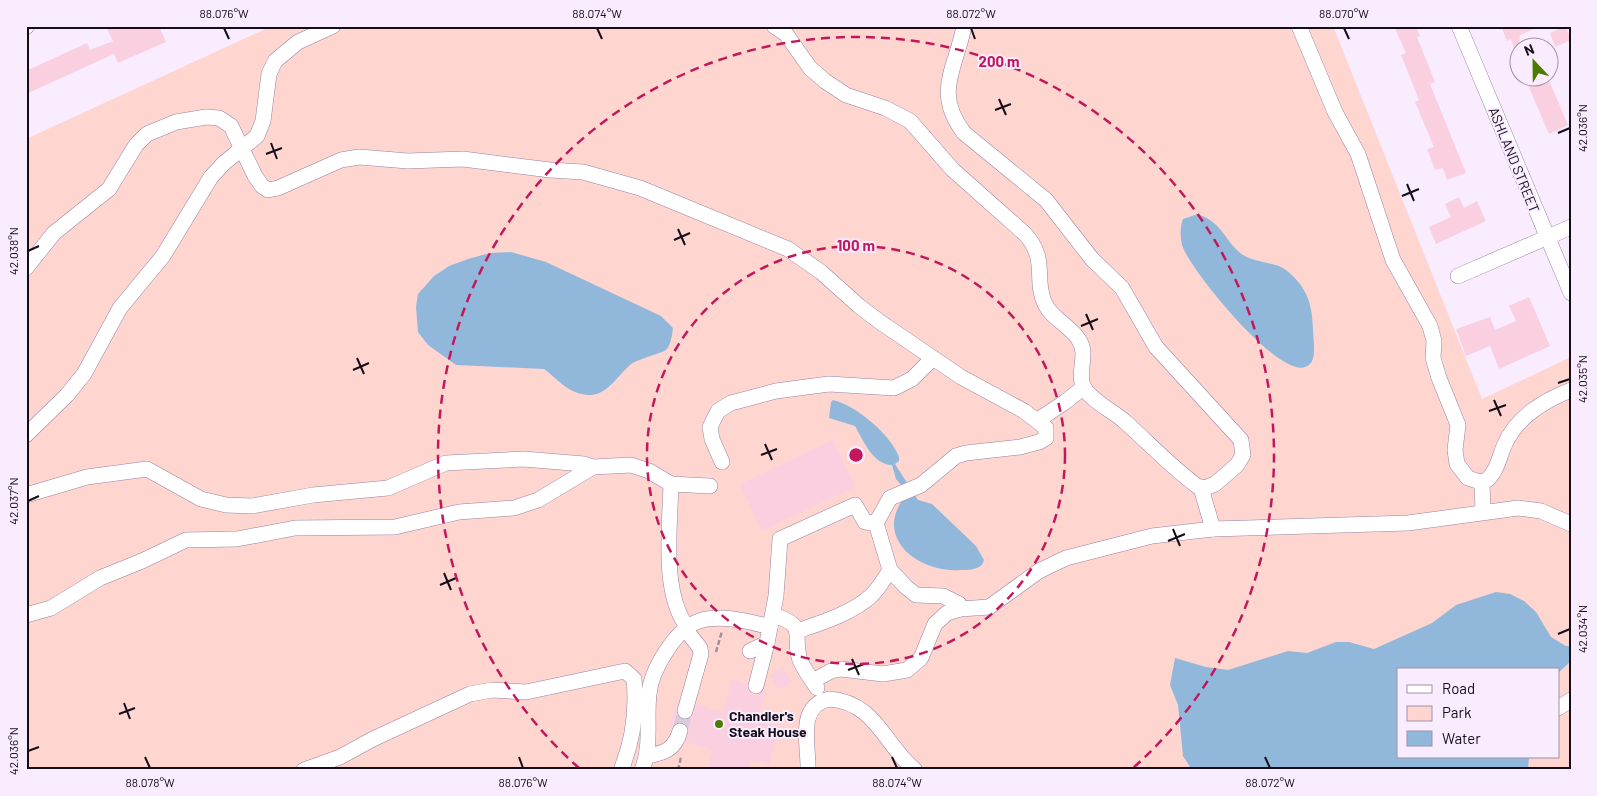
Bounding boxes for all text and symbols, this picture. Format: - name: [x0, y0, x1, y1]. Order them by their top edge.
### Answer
- text: 88.076°W: [199, 6, 249, 20]
- text: 88.074°W: [572, 6, 622, 20]
- text: 88.072°W: [946, 6, 996, 20]
- text: 88.070°W: [1319, 6, 1369, 20]
- north arrow: [1510, 38, 1560, 88]
- text: N: [1521, 40, 1536, 59]
- text: 200 m: [978, 52, 1020, 70]
- text: 42.036°N: [1575, 104, 1589, 152]
- street label: ASHLAND STREET: [1486, 105, 1543, 215]
- text: 42.038°N: [6, 227, 20, 275]
- text: 100 m: [837, 236, 875, 254]
- text: 42.035°N: [1575, 355, 1589, 403]
- centre of rings: [847, 446, 865, 464]
- text: 42.037°N: [6, 477, 20, 525]
- text: 42.034°N: [1575, 605, 1589, 653]
- legend: [1397, 668, 1560, 758]
- text: Road: [1442, 679, 1475, 697]
- text: Park: [1442, 703, 1472, 721]
- place label: Chandler's Steak House: [729, 707, 807, 740]
- marker: Chandler's Steak House: [713, 718, 725, 730]
- text: 42.036°N: [6, 727, 20, 775]
- text: Water: [1442, 729, 1481, 747]
- text: 88.078°W: [125, 775, 175, 789]
- text: 88.076°W: [498, 775, 548, 789]
- text: 88.074°W: [872, 775, 922, 789]
- text: 88.072°W: [1245, 775, 1295, 789]

